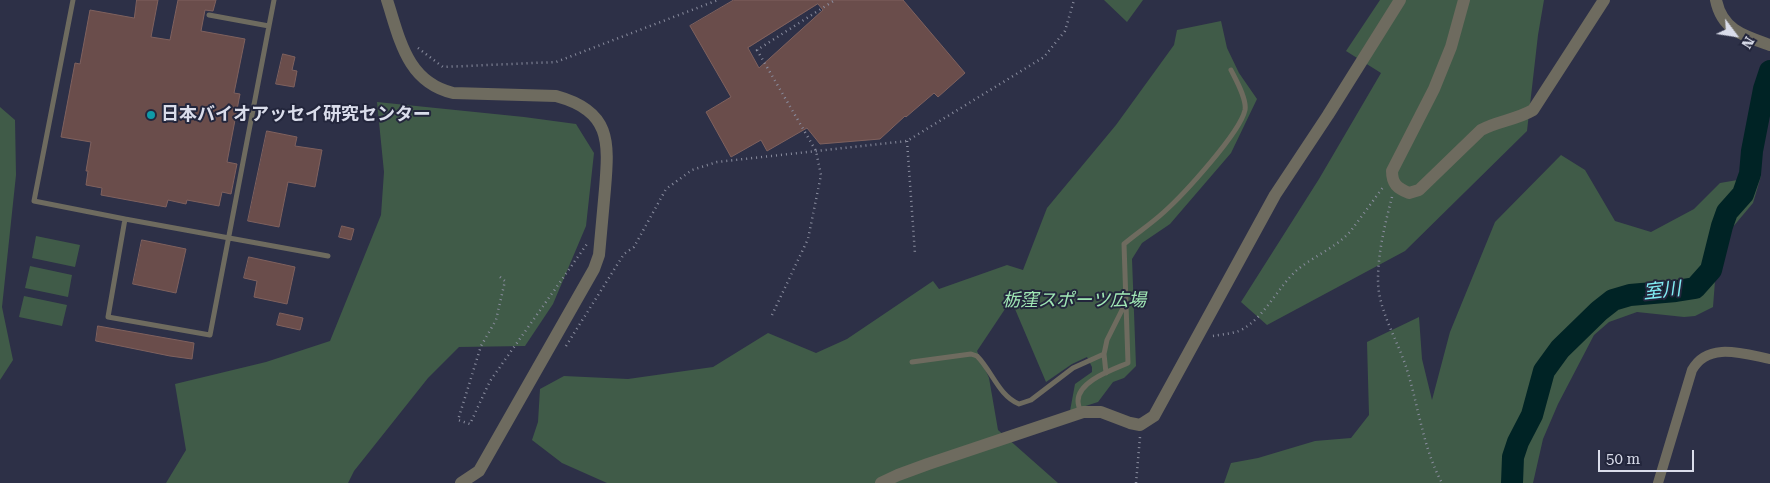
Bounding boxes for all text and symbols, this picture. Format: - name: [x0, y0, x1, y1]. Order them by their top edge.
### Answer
- north arrow: [1710, 10, 1760, 60]
- text: N: [1738, 34, 1757, 51]
- place label: 日本バイオアッセイ研究センター: [161, 104, 431, 126]
- marker: 日本バイオアッセイ研究センター: [145, 109, 157, 121]
- water label: 室川: [1642, 278, 1682, 304]
- park label: 栃窪スポーツ広場: [1002, 290, 1146, 312]
- scale bar: [1600, 440, 1696, 472]
- text: 50 m: [1606, 450, 1640, 468]

